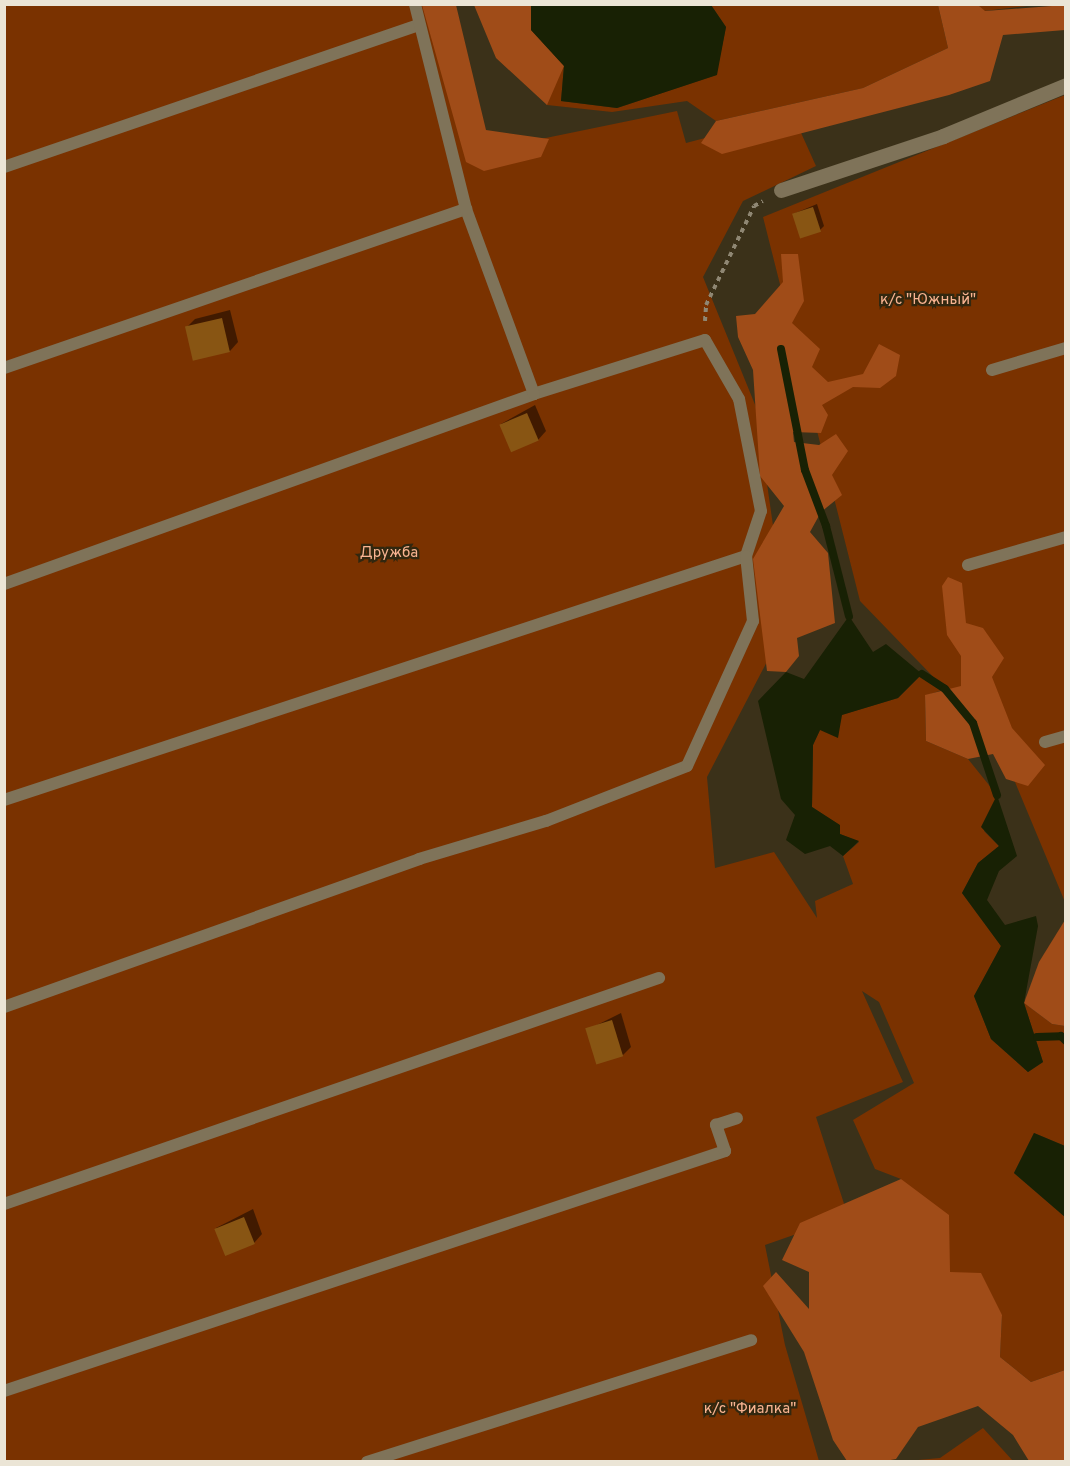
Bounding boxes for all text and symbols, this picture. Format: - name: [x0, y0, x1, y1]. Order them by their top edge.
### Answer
- park label: к/с "Южный": [880, 292, 976, 310]
- park label: Дружба: [360, 545, 418, 563]
- park label: к/с "Фиалка": [704, 1401, 796, 1419]

